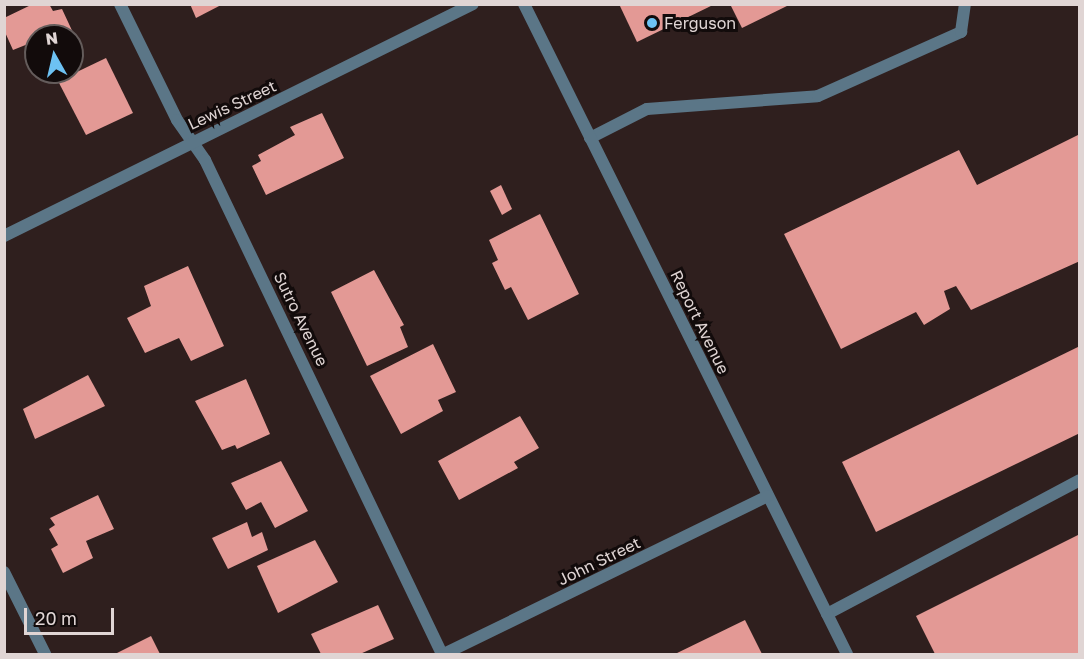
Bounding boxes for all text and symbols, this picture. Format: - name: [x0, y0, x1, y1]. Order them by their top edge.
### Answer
- place label: Ferguson: [664, 13, 736, 33]
- marker: Ferguson: [645, 16, 659, 30]
- north arrow: [24, 24, 84, 84]
- text: N: [44, 27, 59, 49]
- street label: Lewis Street: [185, 76, 279, 134]
- street label: Report Avenue: [667, 267, 733, 377]
- street label: Sutro Avenue: [270, 269, 332, 369]
- street label: John Street: [555, 533, 643, 589]
- scale bar: [27, 596, 117, 634]
- text: 20 m: [35, 607, 77, 629]

